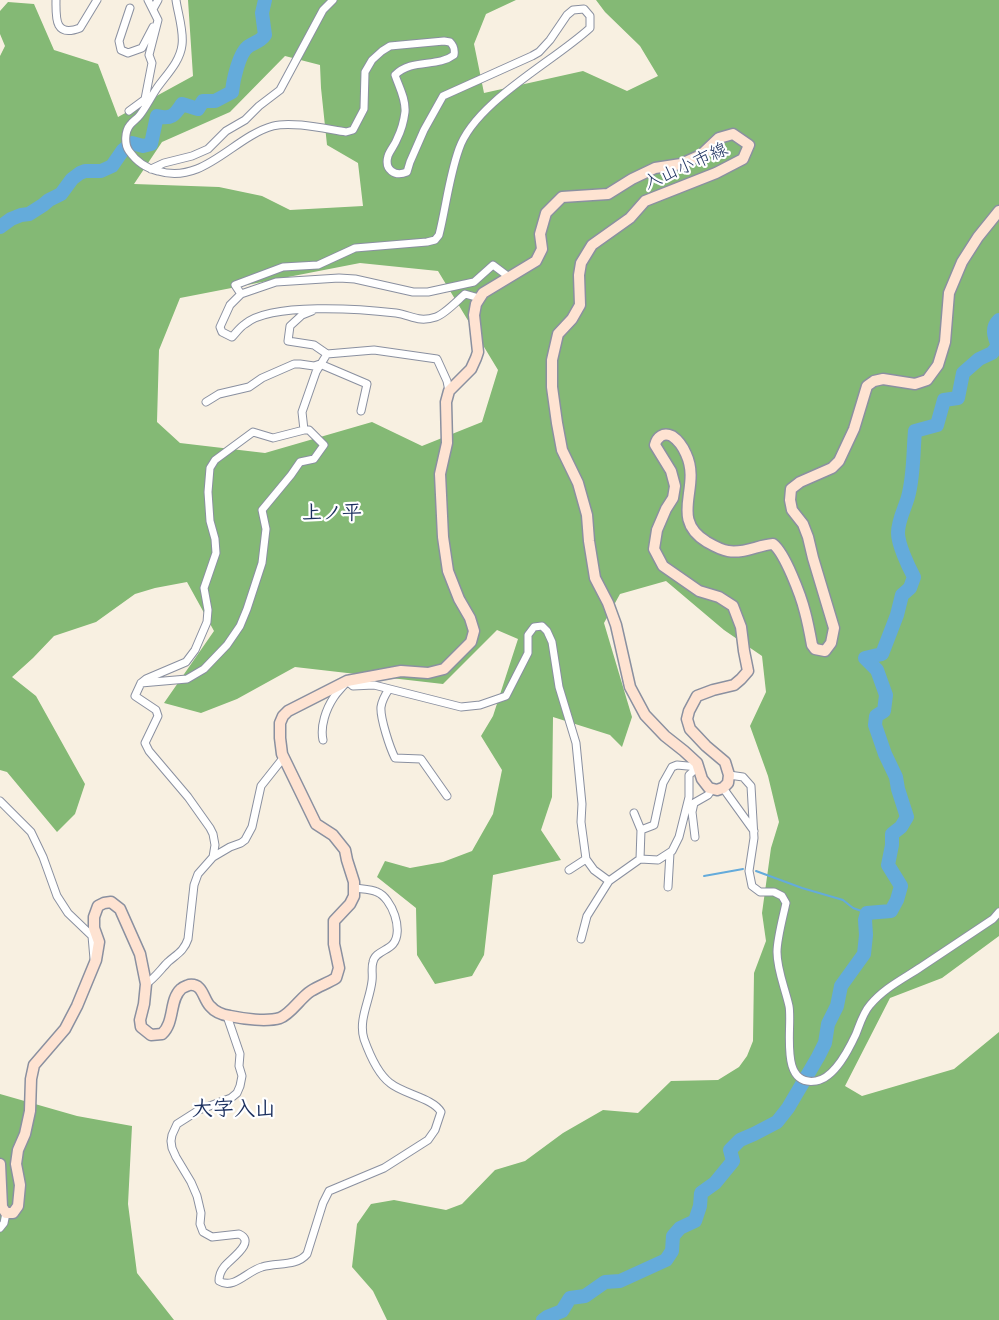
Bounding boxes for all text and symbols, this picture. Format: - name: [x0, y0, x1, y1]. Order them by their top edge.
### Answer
- street label: 入山小市線: [640, 139, 732, 195]
- district label: 上ノ平: [302, 502, 362, 526]
- district label: 大字入山: [192, 1097, 276, 1123]

